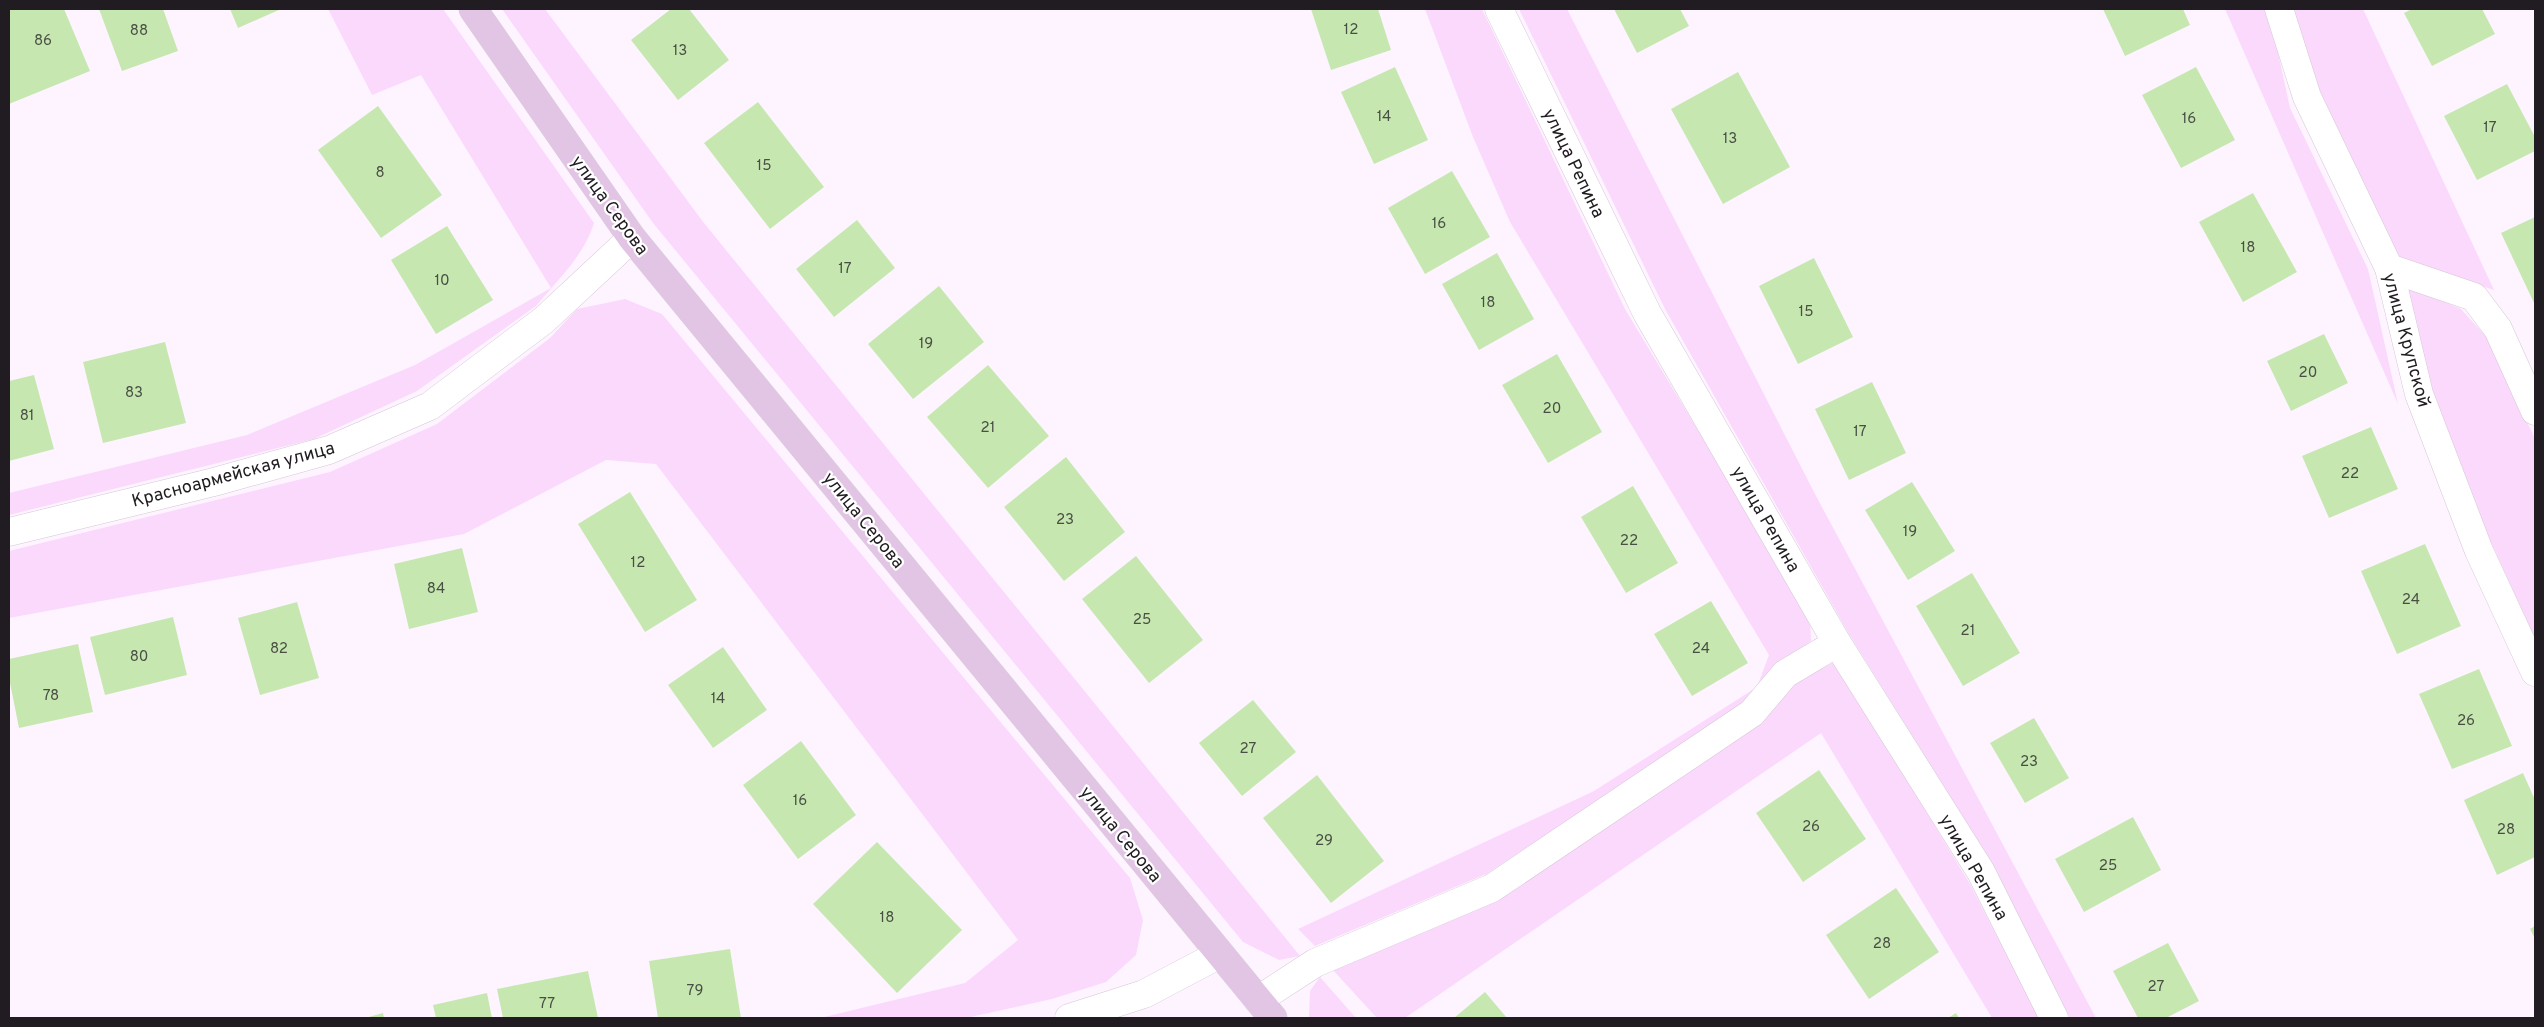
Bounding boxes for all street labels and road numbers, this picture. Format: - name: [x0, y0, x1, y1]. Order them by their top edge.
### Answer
- street label: улица Репина: [1536, 105, 1609, 222]
- street label: улица Серова: [565, 152, 653, 260]
- street label: улица Крупской: [2377, 271, 2435, 410]
- street label: Красноармейская улица: [129, 437, 337, 514]
- street label: улица Репина: [1725, 463, 1804, 577]
- street label: улица Серова: [817, 468, 909, 574]
- street label: улица Серова: [1074, 782, 1166, 888]
- street label: улица Репина: [1933, 811, 2012, 925]

